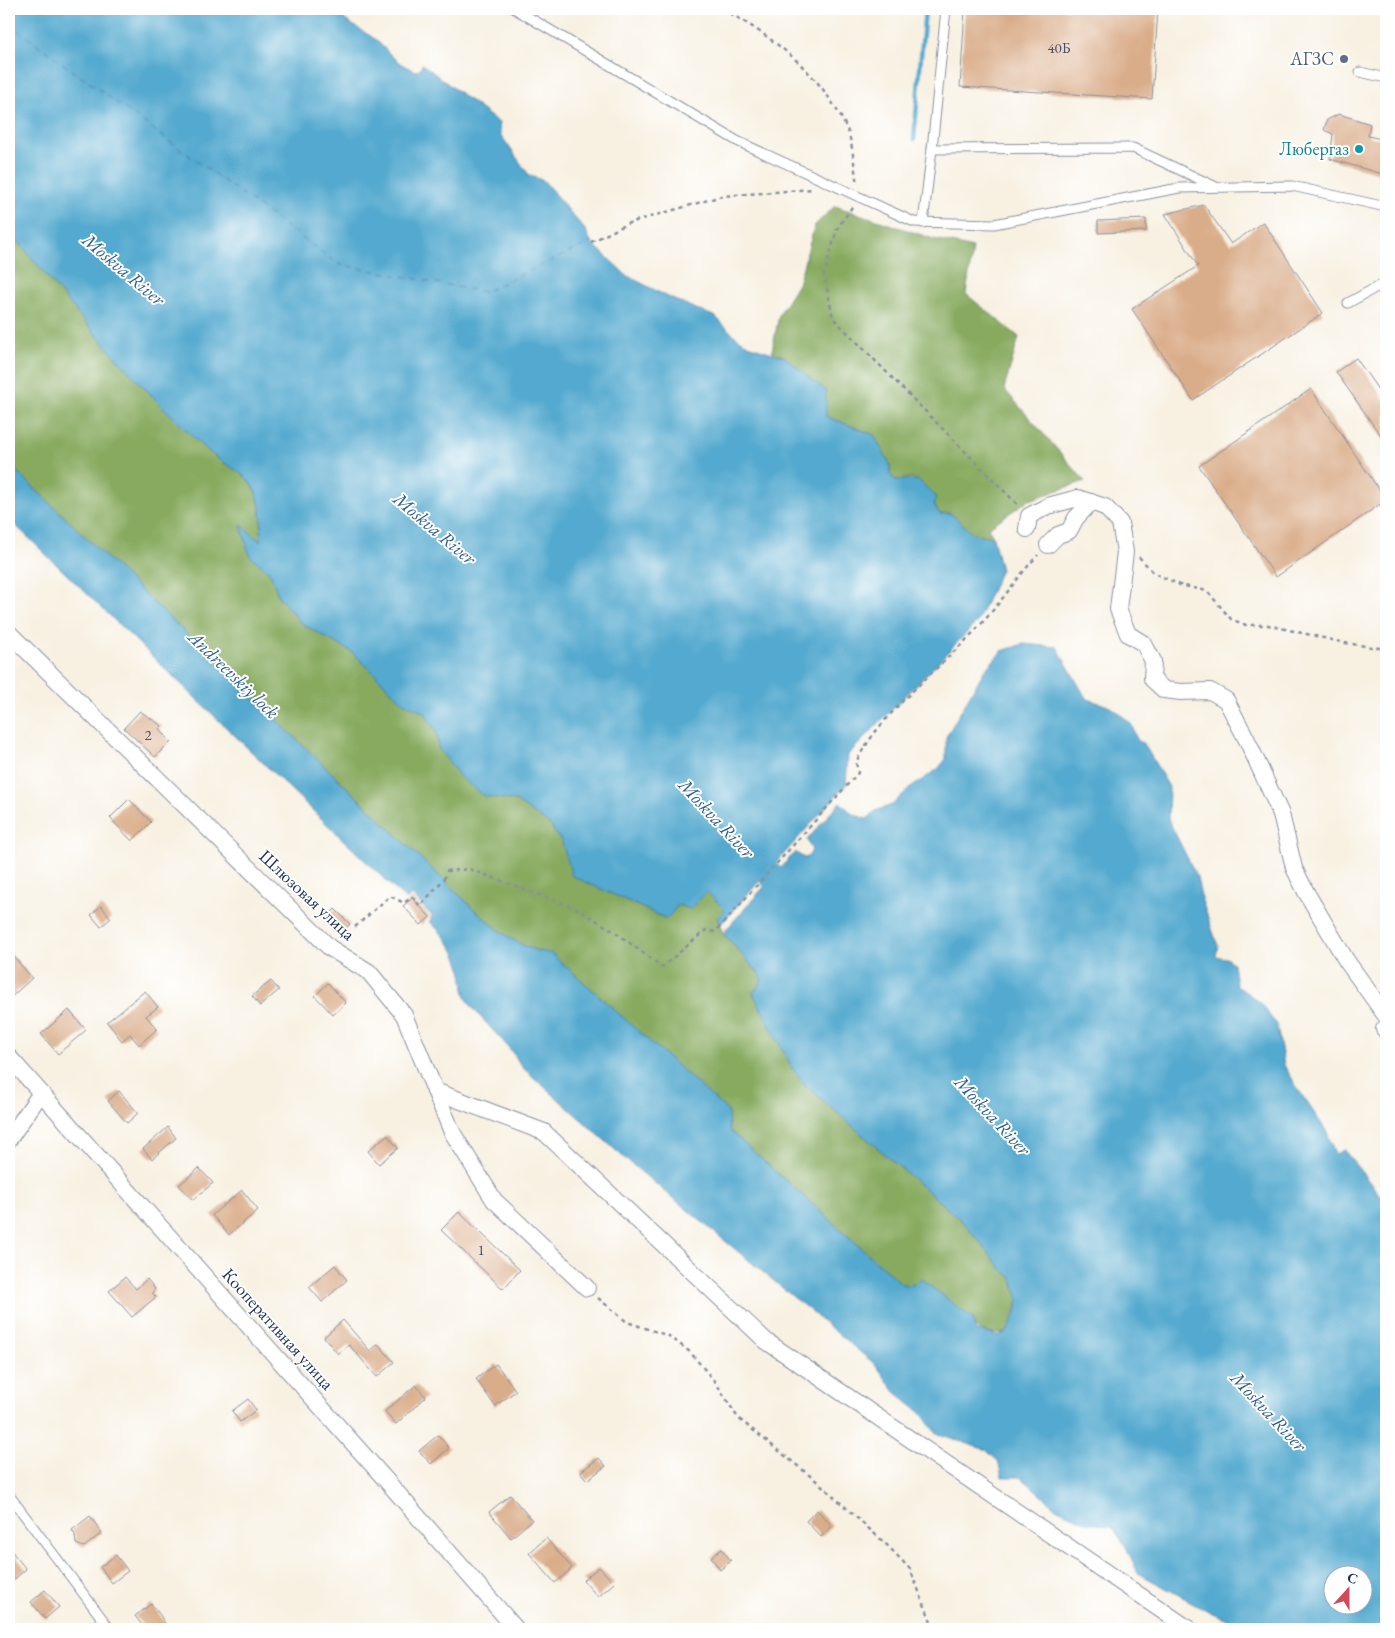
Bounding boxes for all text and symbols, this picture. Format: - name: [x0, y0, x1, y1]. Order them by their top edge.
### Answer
- house number: 40Б: [1047, 38, 1071, 57]
- place label: АГЗС: [1289, 47, 1334, 70]
- marker: АГЗС: [1338, 53, 1350, 65]
- place label: Любергаз: [1279, 137, 1349, 160]
- marker: Любергаз: [1353, 143, 1365, 155]
- water label: Moskva River: [76, 227, 171, 312]
- water label: Moskva River: [387, 486, 482, 571]
- water label: Andreevskiy lock: [181, 623, 285, 724]
- house number: 2: [144, 725, 152, 744]
- water label: Moskva River: [672, 772, 761, 864]
- street label: Шлюзовая улица: [254, 844, 361, 946]
- water label: Moskva River: [948, 1069, 1037, 1161]
- house number: 1: [477, 1240, 485, 1259]
- street label: Кооперативная улица: [218, 1263, 340, 1395]
- water label: Moskva River: [1224, 1365, 1313, 1457]
- north arrow: [1322, 1566, 1372, 1616]
- text: С: [1345, 1568, 1361, 1588]

